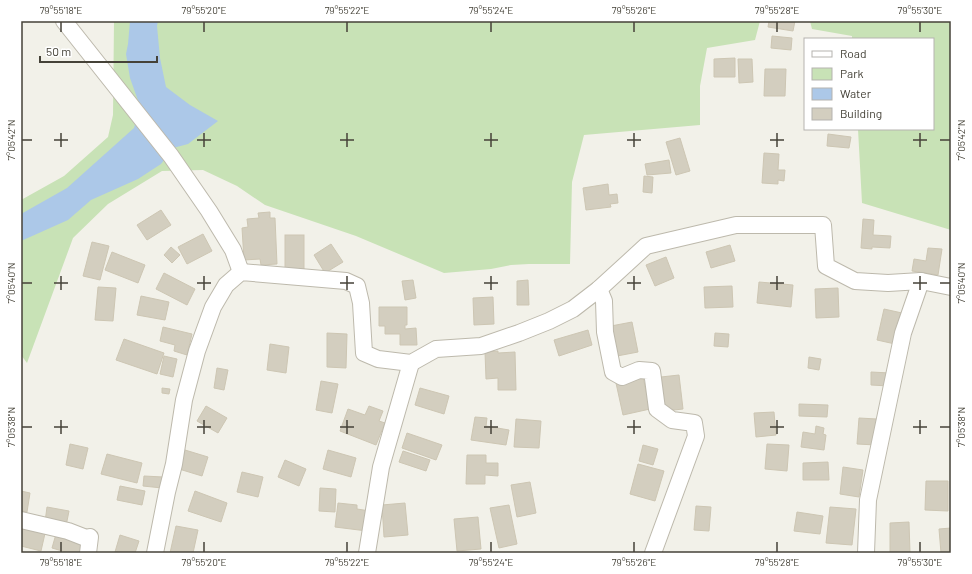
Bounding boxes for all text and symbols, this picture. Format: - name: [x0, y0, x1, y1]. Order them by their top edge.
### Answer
- text: 79°55'18"E: [40, 4, 82, 16]
- text: 79°55'20"E: [181, 4, 227, 16]
- text: 79°55'22"E: [325, 4, 369, 16]
- text: 79°55'24"E: [469, 4, 513, 16]
- text: 79°55'26"E: [612, 4, 656, 16]
- text: 79°55'28"E: [755, 4, 799, 16]
- text: 79°55'30"E: [898, 4, 942, 16]
- scale bar: [40, 38, 157, 64]
- legend: [804, 38, 934, 130]
- text: 50 m: [46, 44, 71, 58]
- text: Road: [840, 46, 867, 60]
- text: Park: [840, 66, 864, 80]
- text: Water: [840, 86, 872, 100]
- text: Building: [840, 106, 882, 120]
- text: 7°05'42"N: [5, 120, 17, 160]
- text: 7°05'42"N: [955, 120, 967, 160]
- text: 7°05'40"N: [5, 262, 17, 304]
- text: 7°05'40"N: [955, 262, 967, 304]
- text: 7°05'38"N: [5, 407, 17, 447]
- text: 7°05'38"N: [955, 407, 967, 447]
- text: 79°55'18"E: [40, 556, 82, 568]
- text: 79°55'20"E: [181, 556, 227, 568]
- text: 79°55'22"E: [325, 556, 369, 568]
- text: 79°55'24"E: [469, 556, 513, 568]
- text: 79°55'26"E: [612, 556, 656, 568]
- text: 79°55'28"E: [755, 556, 799, 568]
- text: 79°55'30"E: [898, 556, 942, 568]

